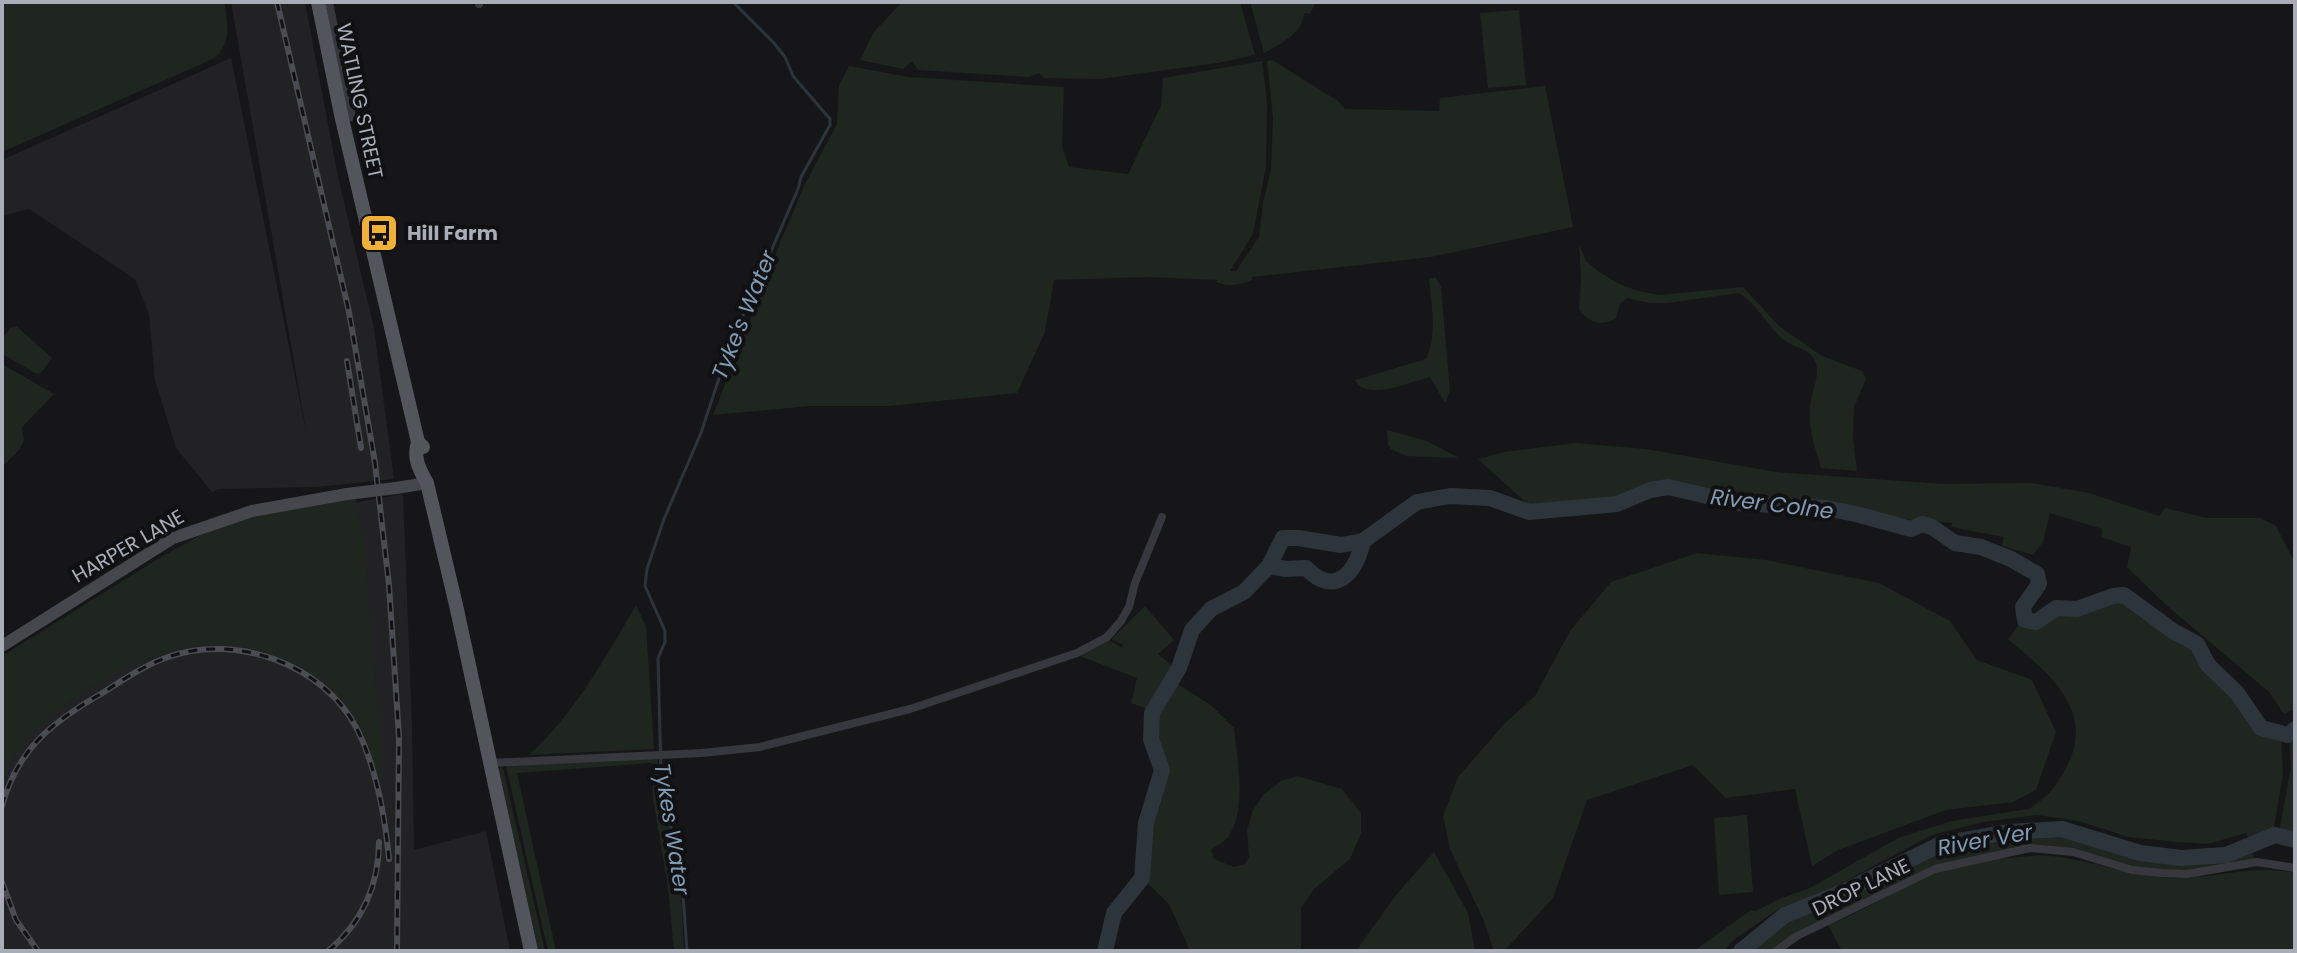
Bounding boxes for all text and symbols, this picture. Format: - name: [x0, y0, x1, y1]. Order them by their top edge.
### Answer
- street label: WATLING STREET: [330, 21, 390, 182]
- bus stop icon: Hill Farm: [358, 212, 400, 254]
- place label: Hill Farm: [407, 219, 498, 247]
- water label: Tyke's Water: [704, 245, 784, 384]
- water label: River Colne: [1709, 481, 1835, 527]
- street label: HARPER LANE: [67, 503, 189, 589]
- water label: Tykes Water: [646, 761, 698, 898]
- water label: River Ver: [1935, 816, 2036, 864]
- street label: DROP LANE: [1808, 851, 1914, 923]

